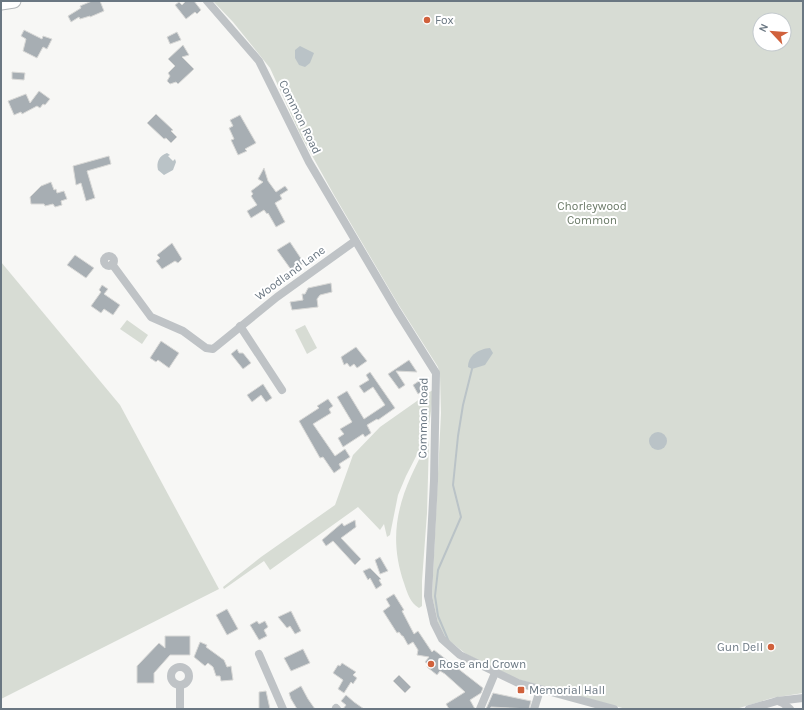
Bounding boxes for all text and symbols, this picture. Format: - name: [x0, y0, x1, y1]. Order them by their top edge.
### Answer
- north arrow: [752, 12, 792, 52]
- place label: Fox: [435, 13, 454, 27]
- marker: Fox: [422, 15, 432, 25]
- text: N: [756, 21, 771, 34]
- street label: Common Road: [276, 78, 324, 156]
- park label: Chorleywood Common: [557, 199, 627, 227]
- street label: Woodland Lane: [252, 243, 328, 303]
- street label: Common Road: [415, 378, 431, 458]
- place label: Gun Dell: [717, 640, 763, 654]
- marker: Gun Dell: [766, 642, 776, 652]
- place label: Rose and Crown: [439, 657, 526, 671]
- marker: Rose and Crown: [426, 659, 436, 669]
- place label: Memorial Hall: [529, 683, 605, 697]
- marker: Memorial Hall: [516, 685, 526, 695]

